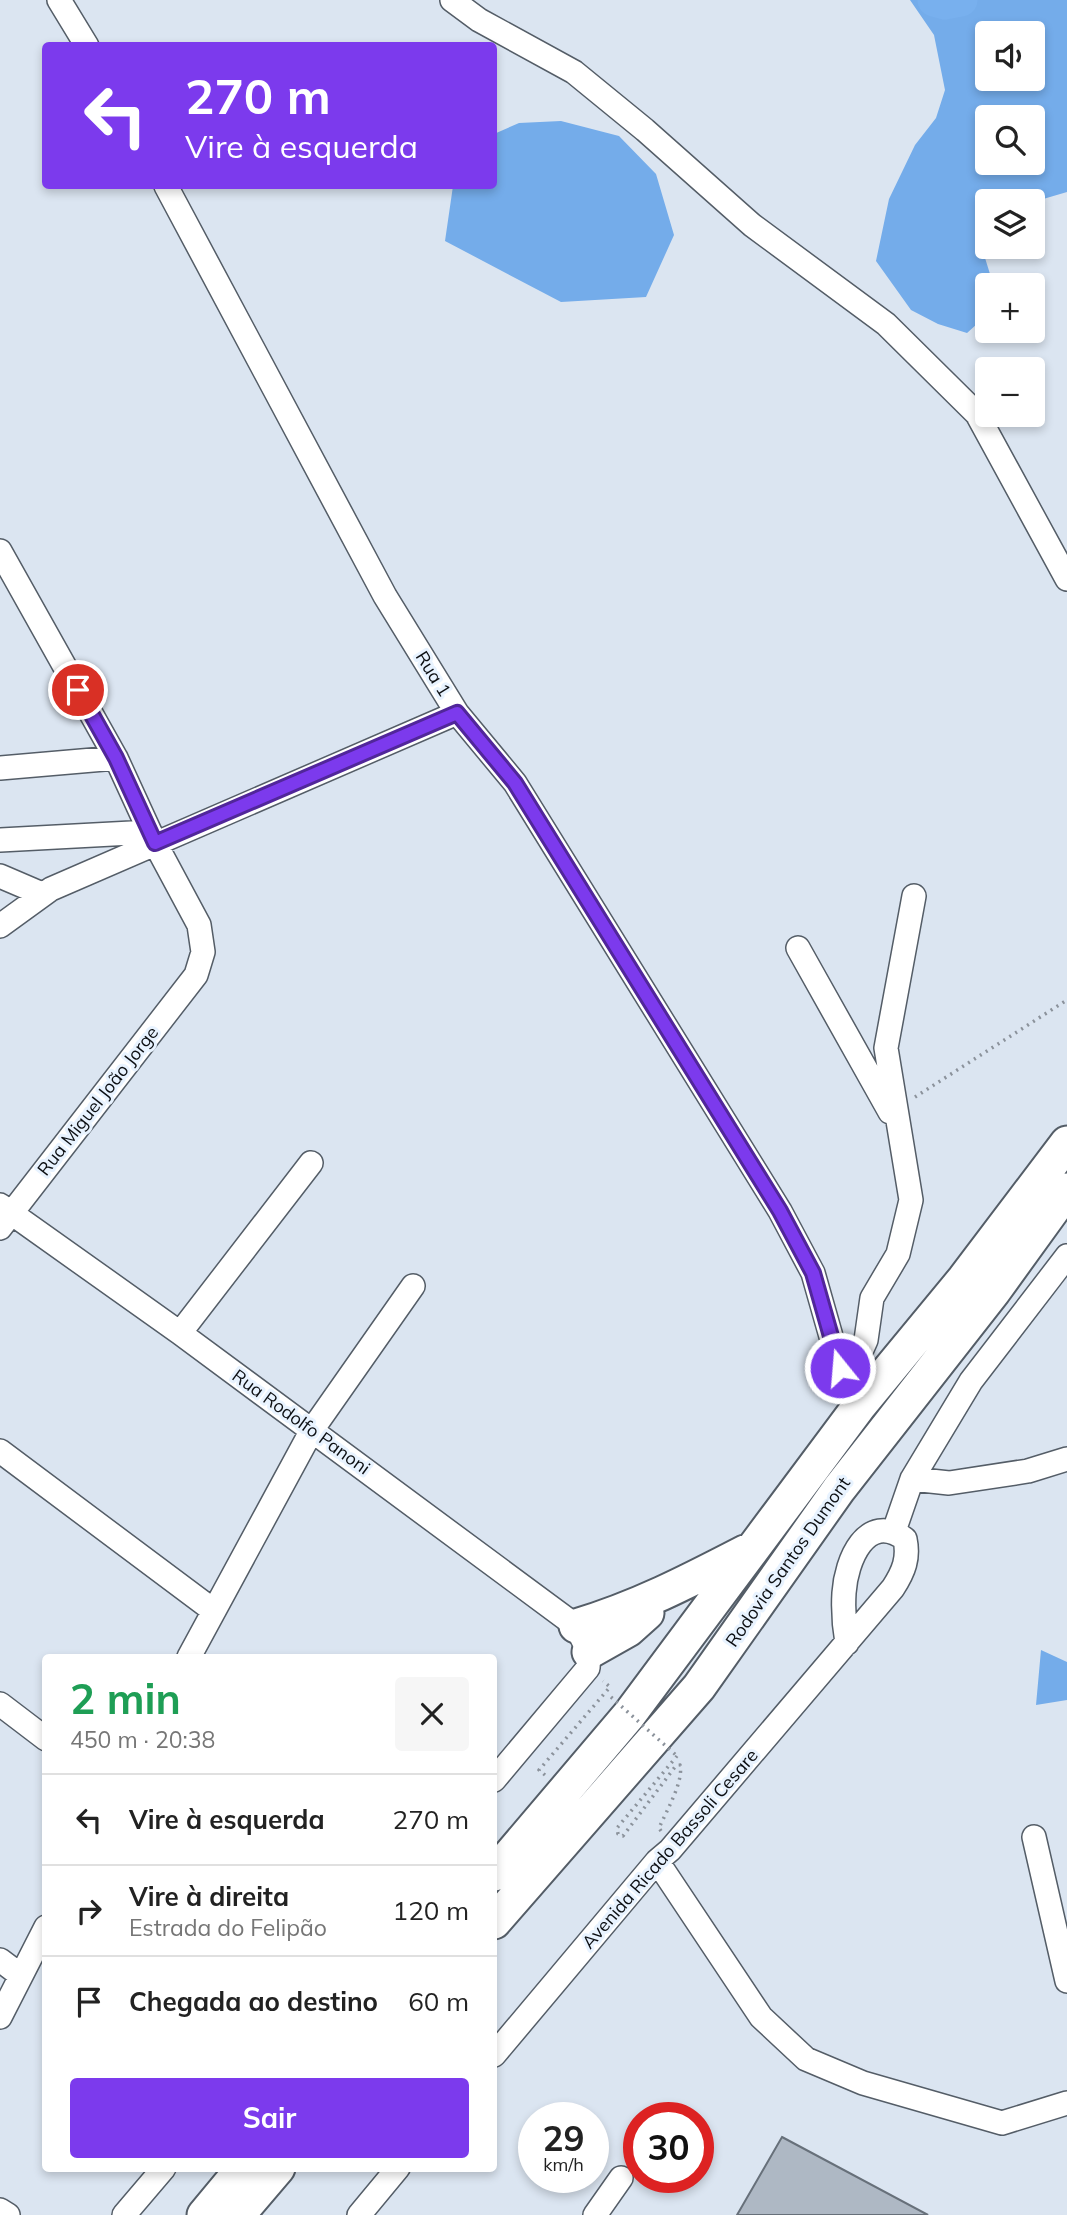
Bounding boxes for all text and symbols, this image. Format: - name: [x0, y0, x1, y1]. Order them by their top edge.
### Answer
- map controls: [975, 21, 1045, 427]
- button: sound: [975, 21, 1045, 91]
- text: 270 m: [185, 65, 331, 126]
- icon: left: [70, 70, 161, 161]
- button: search: [975, 105, 1045, 175]
- text: Vire à esquerda: [185, 126, 418, 166]
- button: layers: [975, 189, 1045, 259]
- button: +: [975, 273, 1045, 343]
- button: −: [975, 357, 1045, 427]
- street label: Rua 1: [411, 647, 456, 701]
- pin: [48, 660, 108, 720]
- icon: arrive: [59, 671, 97, 709]
- street label: Rua Miguel João Jorge: [32, 1021, 163, 1180]
- position arrow: [803, 1331, 877, 1405]
- street label: Rua Rodolfo Panoni: [228, 1364, 375, 1479]
- street label: Rodovia Santos Dumont: [720, 1472, 855, 1651]
- text: 2 min: [70, 1672, 181, 1725]
- button: close: [395, 1677, 469, 1751]
- text: 450 m · 20:38: [70, 1725, 215, 1754]
- street label: Avenida Ricado Bassoli Cesare: [577, 1744, 763, 1953]
- icon: left: [70, 1801, 108, 1839]
- text: Vire à esquerda: [129, 1803, 325, 1836]
- text: 270 m: [393, 1803, 469, 1836]
- text: Vire à direita: [129, 1880, 289, 1913]
- icon: right: [70, 1892, 108, 1930]
- text: 120 m: [393, 1894, 469, 1927]
- text: Estrada do Felipão: [129, 1913, 327, 1942]
- icon: arrive: [70, 1983, 108, 2021]
- text: Chegada ao destino: [129, 1985, 378, 2018]
- text: 60 m: [408, 1985, 469, 2018]
- button: Sair: [70, 2078, 469, 2158]
- speed limit sign: 30: [623, 2102, 714, 2193]
- text: 29: [542, 2116, 585, 2160]
- text: km/h: [543, 2153, 584, 2176]

